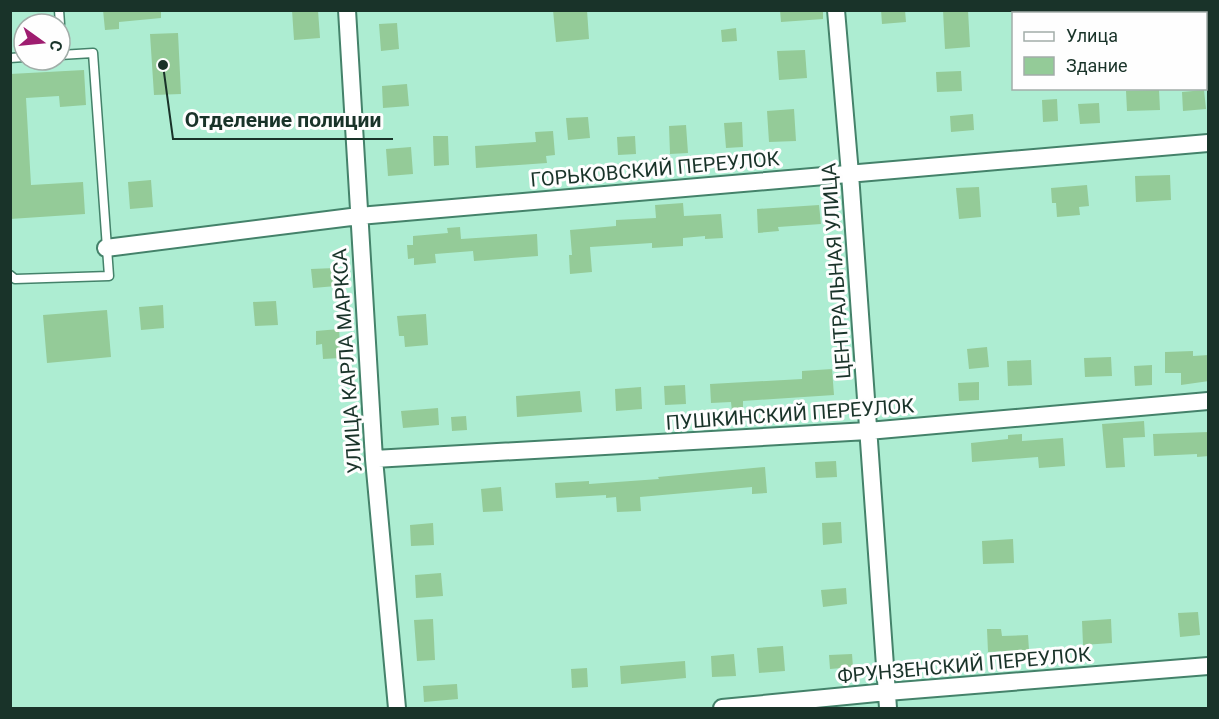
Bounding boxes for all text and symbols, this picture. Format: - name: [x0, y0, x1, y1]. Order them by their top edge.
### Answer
- north arrow: [12, 12, 72, 72]
- legend: [1012, 12, 1207, 90]
- text: Улица: [1066, 25, 1118, 46]
- text: С: [45, 38, 67, 53]
- text: Здание: [1066, 55, 1128, 76]
- callout: Отделение полиции: [173, 100, 393, 139]
- text: Отделение полиции: [185, 108, 381, 132]
- street label: ГОРЬКОВСКИЙ ПЕРЕУЛОК: [529, 146, 781, 192]
- street label: ЦЕНТРАЛЬНАЯ УЛИЦА: [816, 162, 856, 380]
- street label: УЛИЦА КАРЛА МАРКСА: [327, 248, 367, 474]
- street label: ПУШКИНСКИЙ ПЕРЕУЛОК: [665, 393, 915, 435]
- street label: ФРУНЗЕНСКИЙ ПЕРЕУЛОК: [836, 642, 1092, 688]

